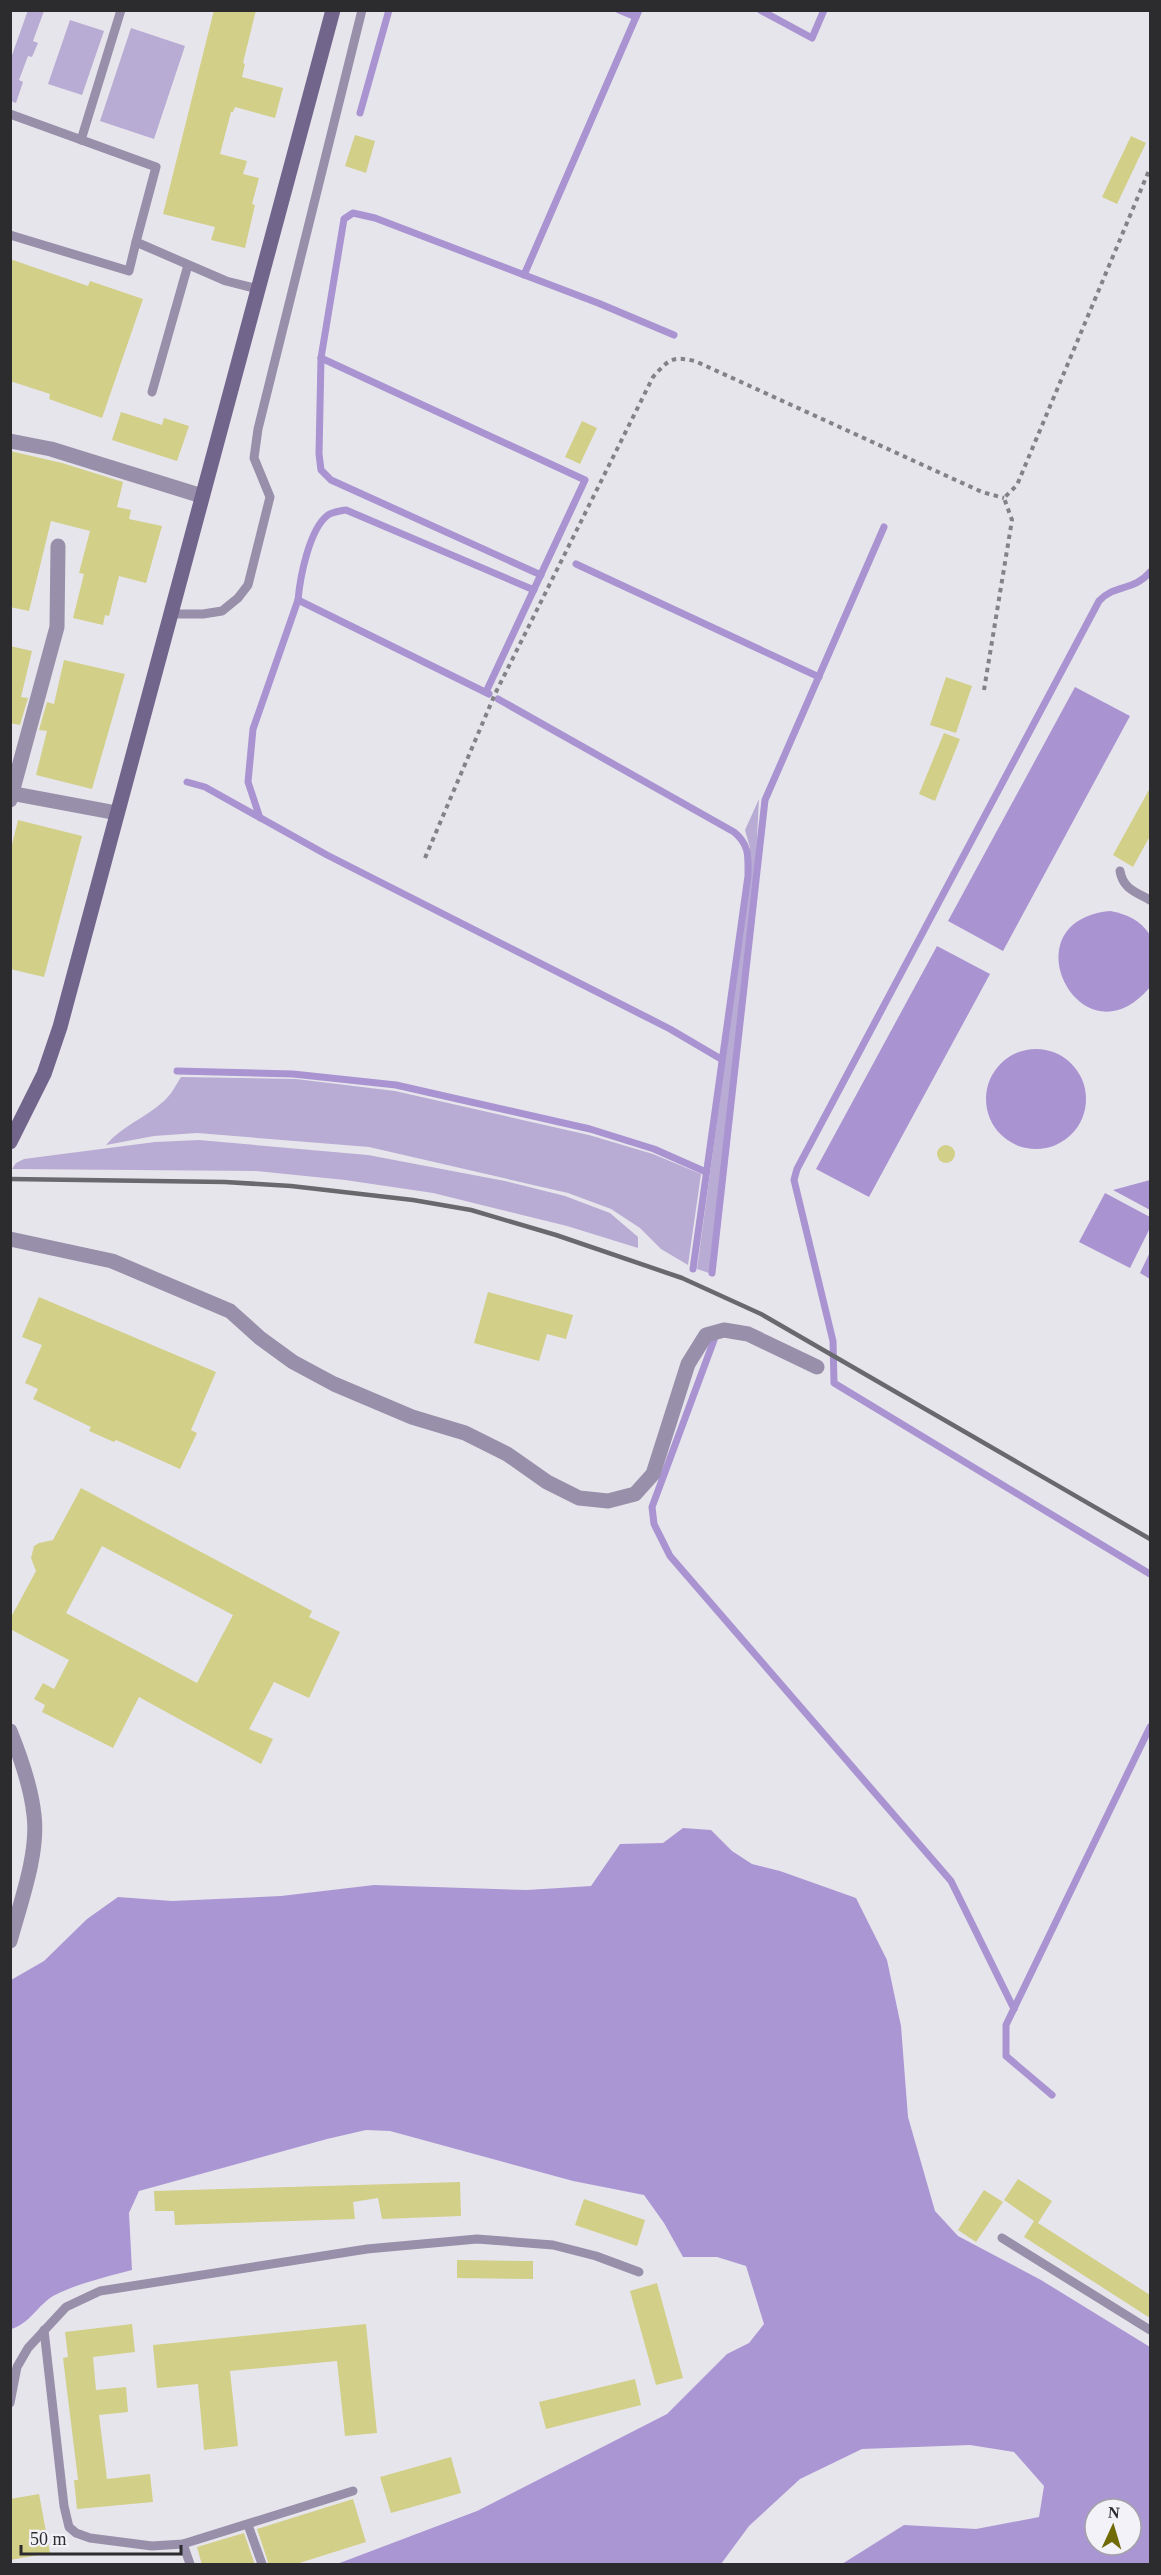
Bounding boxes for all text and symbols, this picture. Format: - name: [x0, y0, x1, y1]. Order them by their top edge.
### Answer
- north arrow: [1083, 2497, 1143, 2557]
- text: N: [1108, 2504, 1121, 2521]
- scale bar: [21, 2518, 182, 2556]
- text: 50 m: [30, 2529, 67, 2549]

